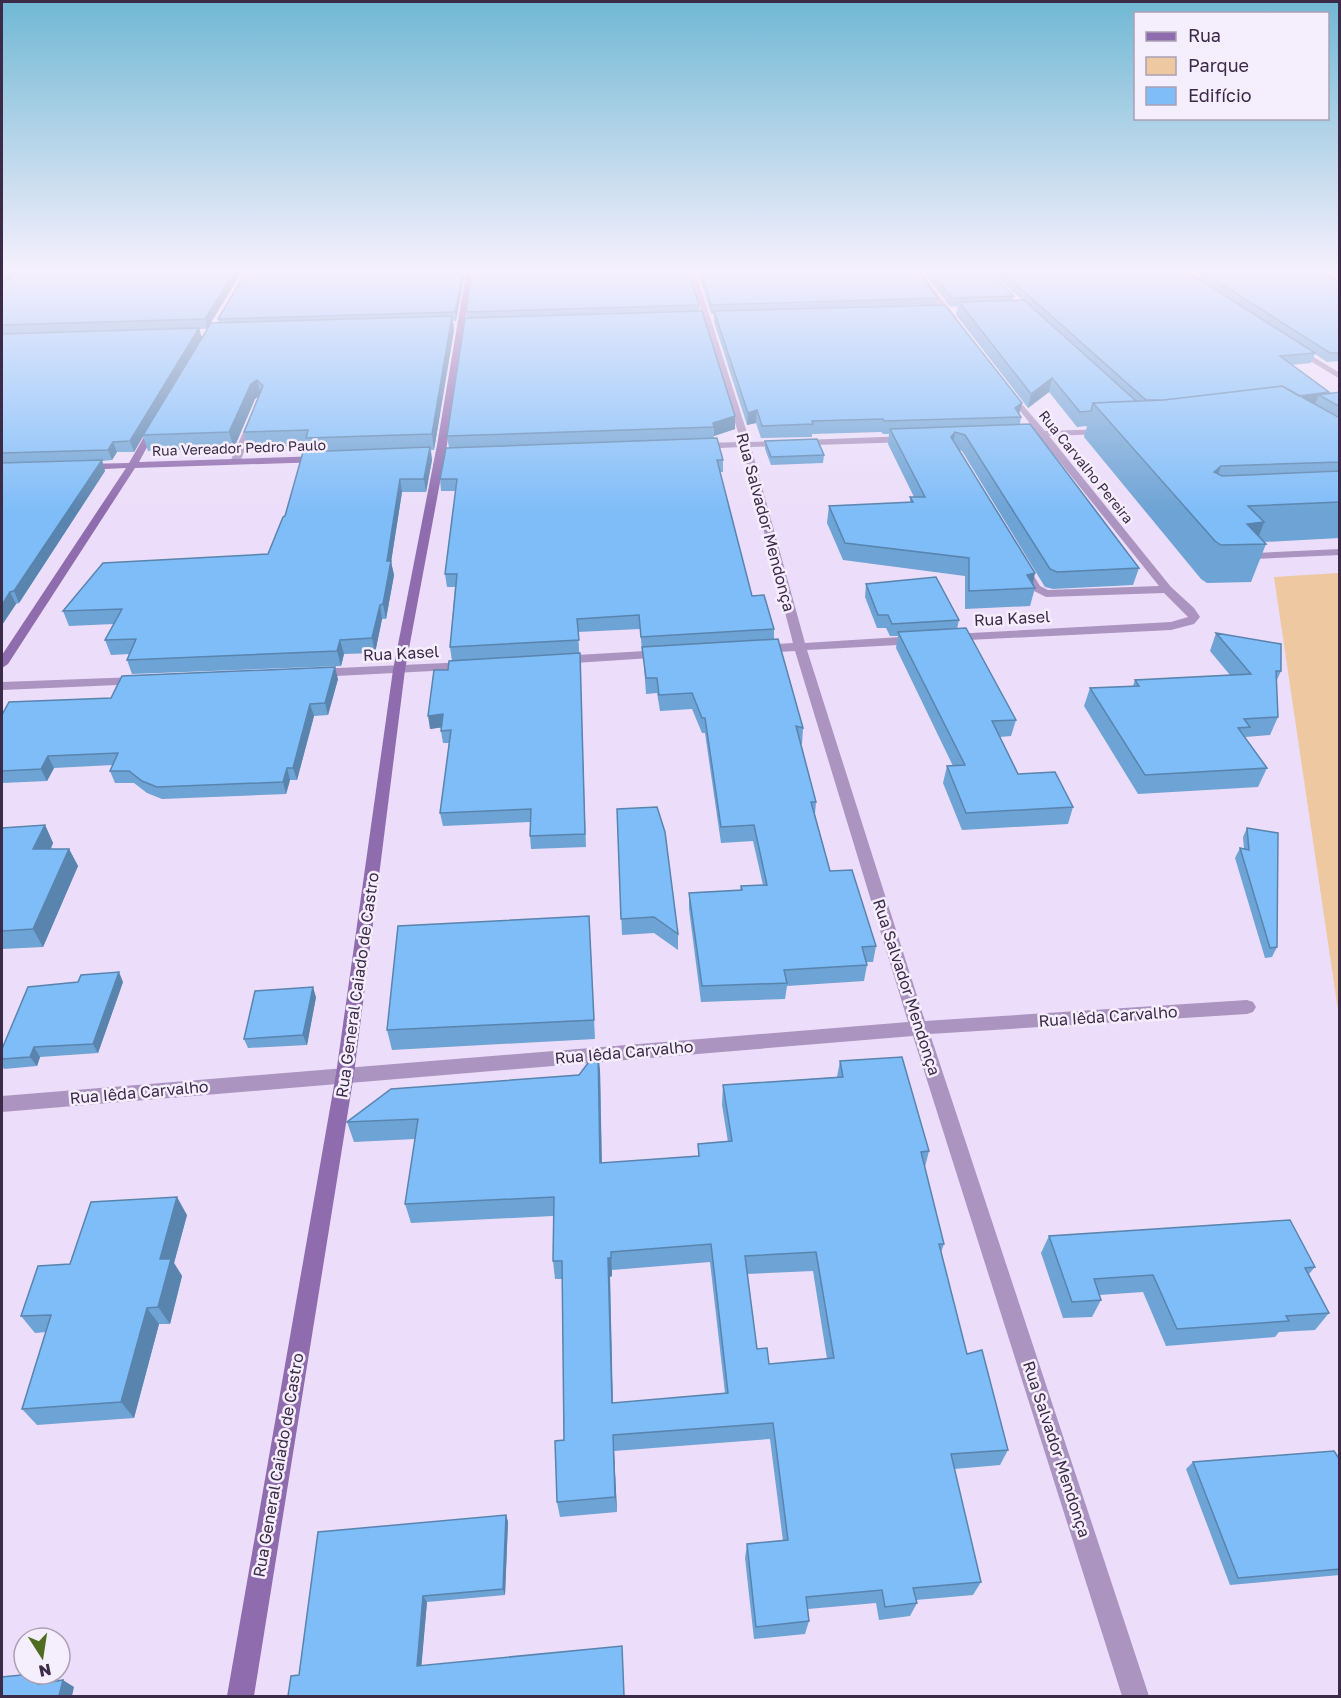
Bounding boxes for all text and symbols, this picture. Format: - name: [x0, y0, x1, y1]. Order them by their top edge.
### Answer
- legend: [1134, 12, 1329, 120]
- text: Rua: [1188, 24, 1221, 46]
- text: Parque: [1188, 54, 1249, 76]
- text: Edifício: [1188, 84, 1252, 106]
- street label: Rua Carvalho Pereira: [1036, 407, 1137, 527]
- street label: Rua Salvador Mendonça: [732, 430, 800, 614]
- street label: Rua Vereador Pedro Paulo: [152, 436, 326, 459]
- street label: Rua Kasel: [973, 606, 1051, 630]
- street label: Rua Kasel: [362, 641, 440, 665]
- street label: Rua General Caiado de Castro: [331, 871, 383, 1099]
- street label: Rua Salvador Mendonça: [869, 896, 945, 1078]
- street label: Rua Iêda Carvalho: [1038, 1001, 1178, 1031]
- street label: Rua Iêda Carvalho: [554, 1036, 694, 1068]
- street label: Rua Iêda Carvalho: [69, 1076, 209, 1108]
- street label: Rua General Caiado de Castro: [248, 1351, 308, 1579]
- street label: Rua Salvador Mendonça: [1019, 1358, 1095, 1540]
- north arrow: [12, 1626, 72, 1686]
- text: N: [37, 1660, 53, 1682]

